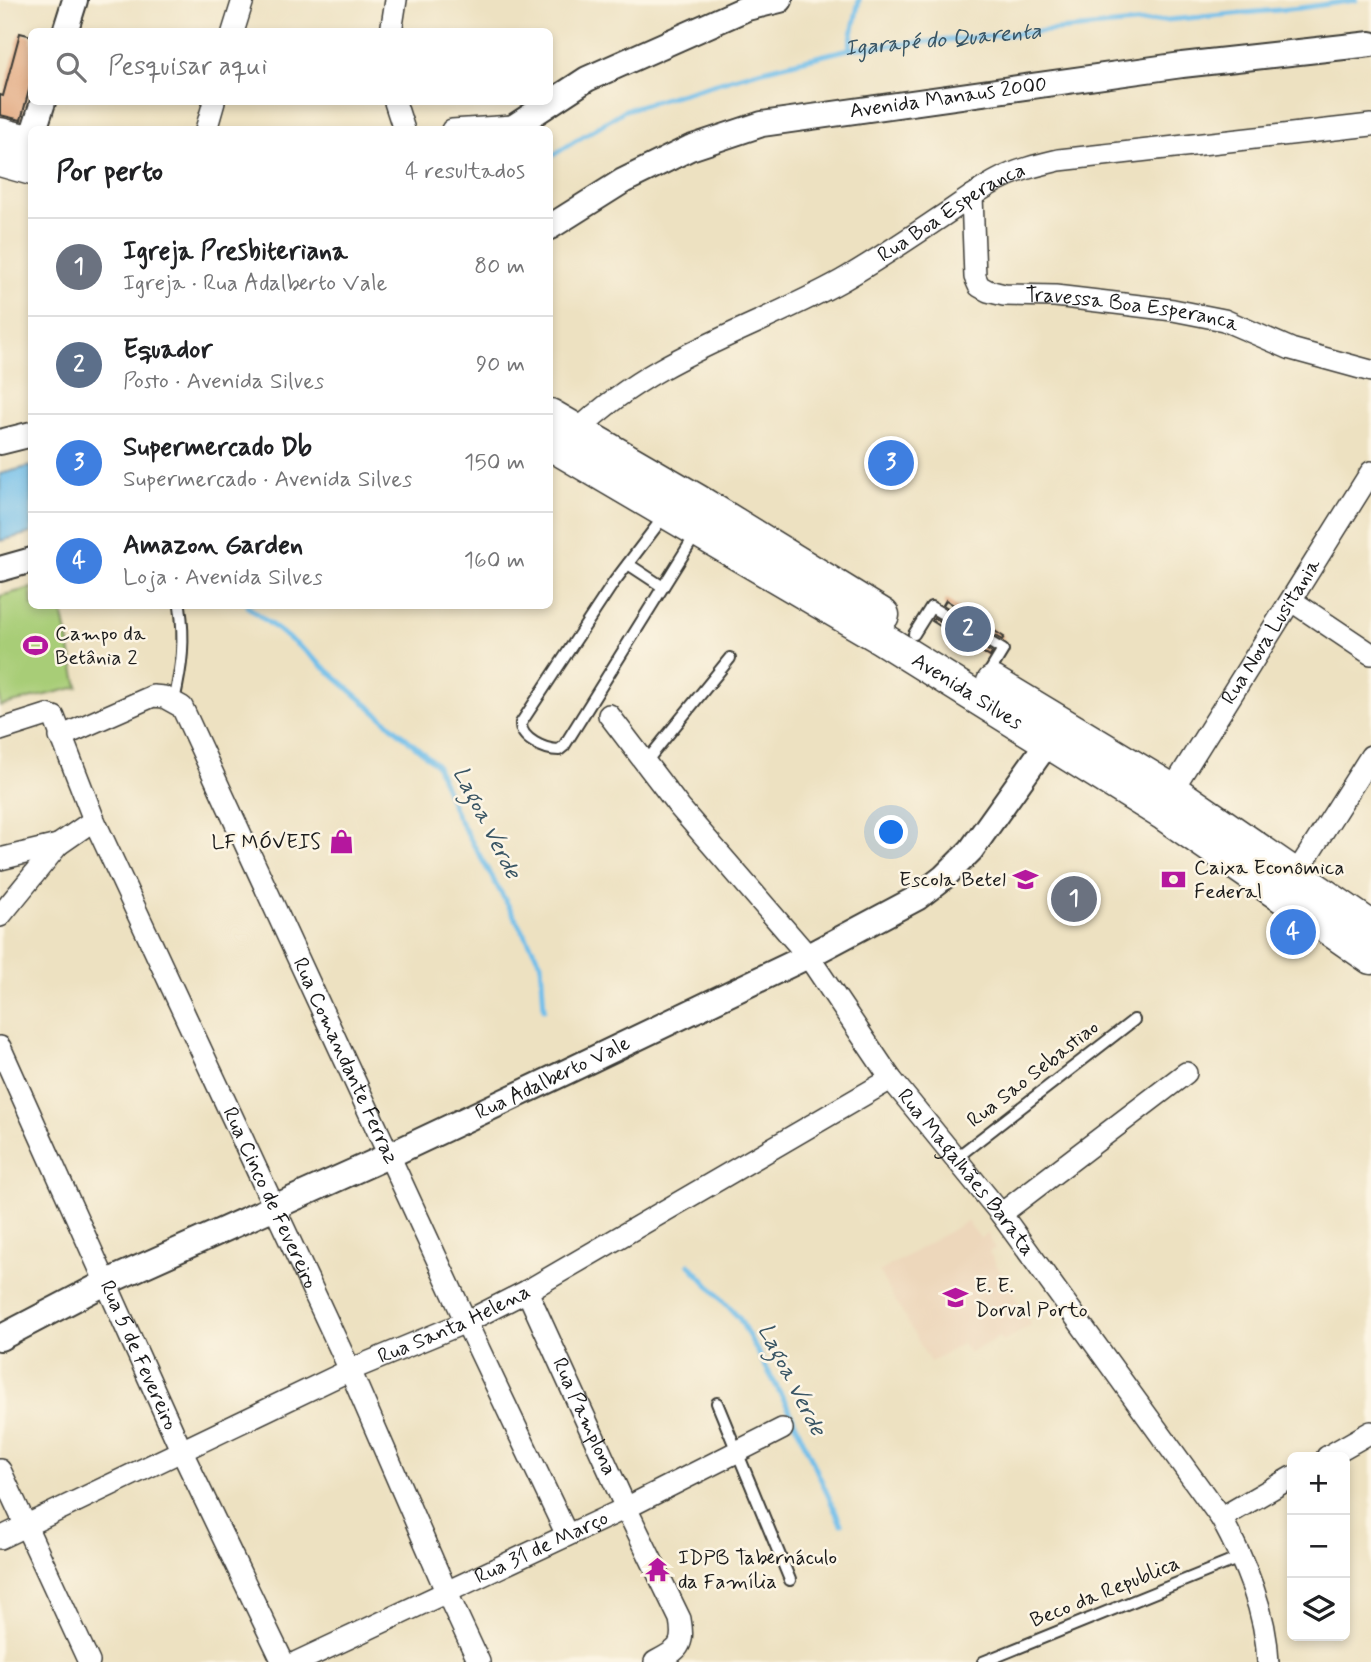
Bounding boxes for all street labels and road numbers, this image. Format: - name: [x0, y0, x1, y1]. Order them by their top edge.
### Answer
- street label: Avenida Manaus 2000: [848, 70, 1049, 126]
- street label: Rua Boa Esperanca: [872, 156, 1029, 269]
- street label: Travessa Boa Esperanca: [1025, 281, 1244, 339]
- street label: Rua Nova Lusitania: [1215, 553, 1328, 710]
- street label: Avenida Silves: [906, 646, 1028, 737]
- street label: Rua Comandante Ferraz: [286, 953, 405, 1169]
- street label: Rua Sao Sebastiao: [961, 1014, 1105, 1134]
- street label: Rua Adalberto Vale: [471, 1029, 635, 1127]
- street label: Rua Magalhães Barata: [891, 1083, 1041, 1262]
- street label: Rua Cinco de Fevereiro: [216, 1102, 324, 1293]
- street label: Rua 5 de Fevereiro: [93, 1276, 184, 1435]
- street label: Rua Santa Helena: [374, 1277, 535, 1371]
- street label: Rua Pamplona: [545, 1353, 623, 1480]
- street label: Rua 31 de Março: [470, 1504, 613, 1591]
- street label: Beco da Republica: [1026, 1549, 1184, 1635]

